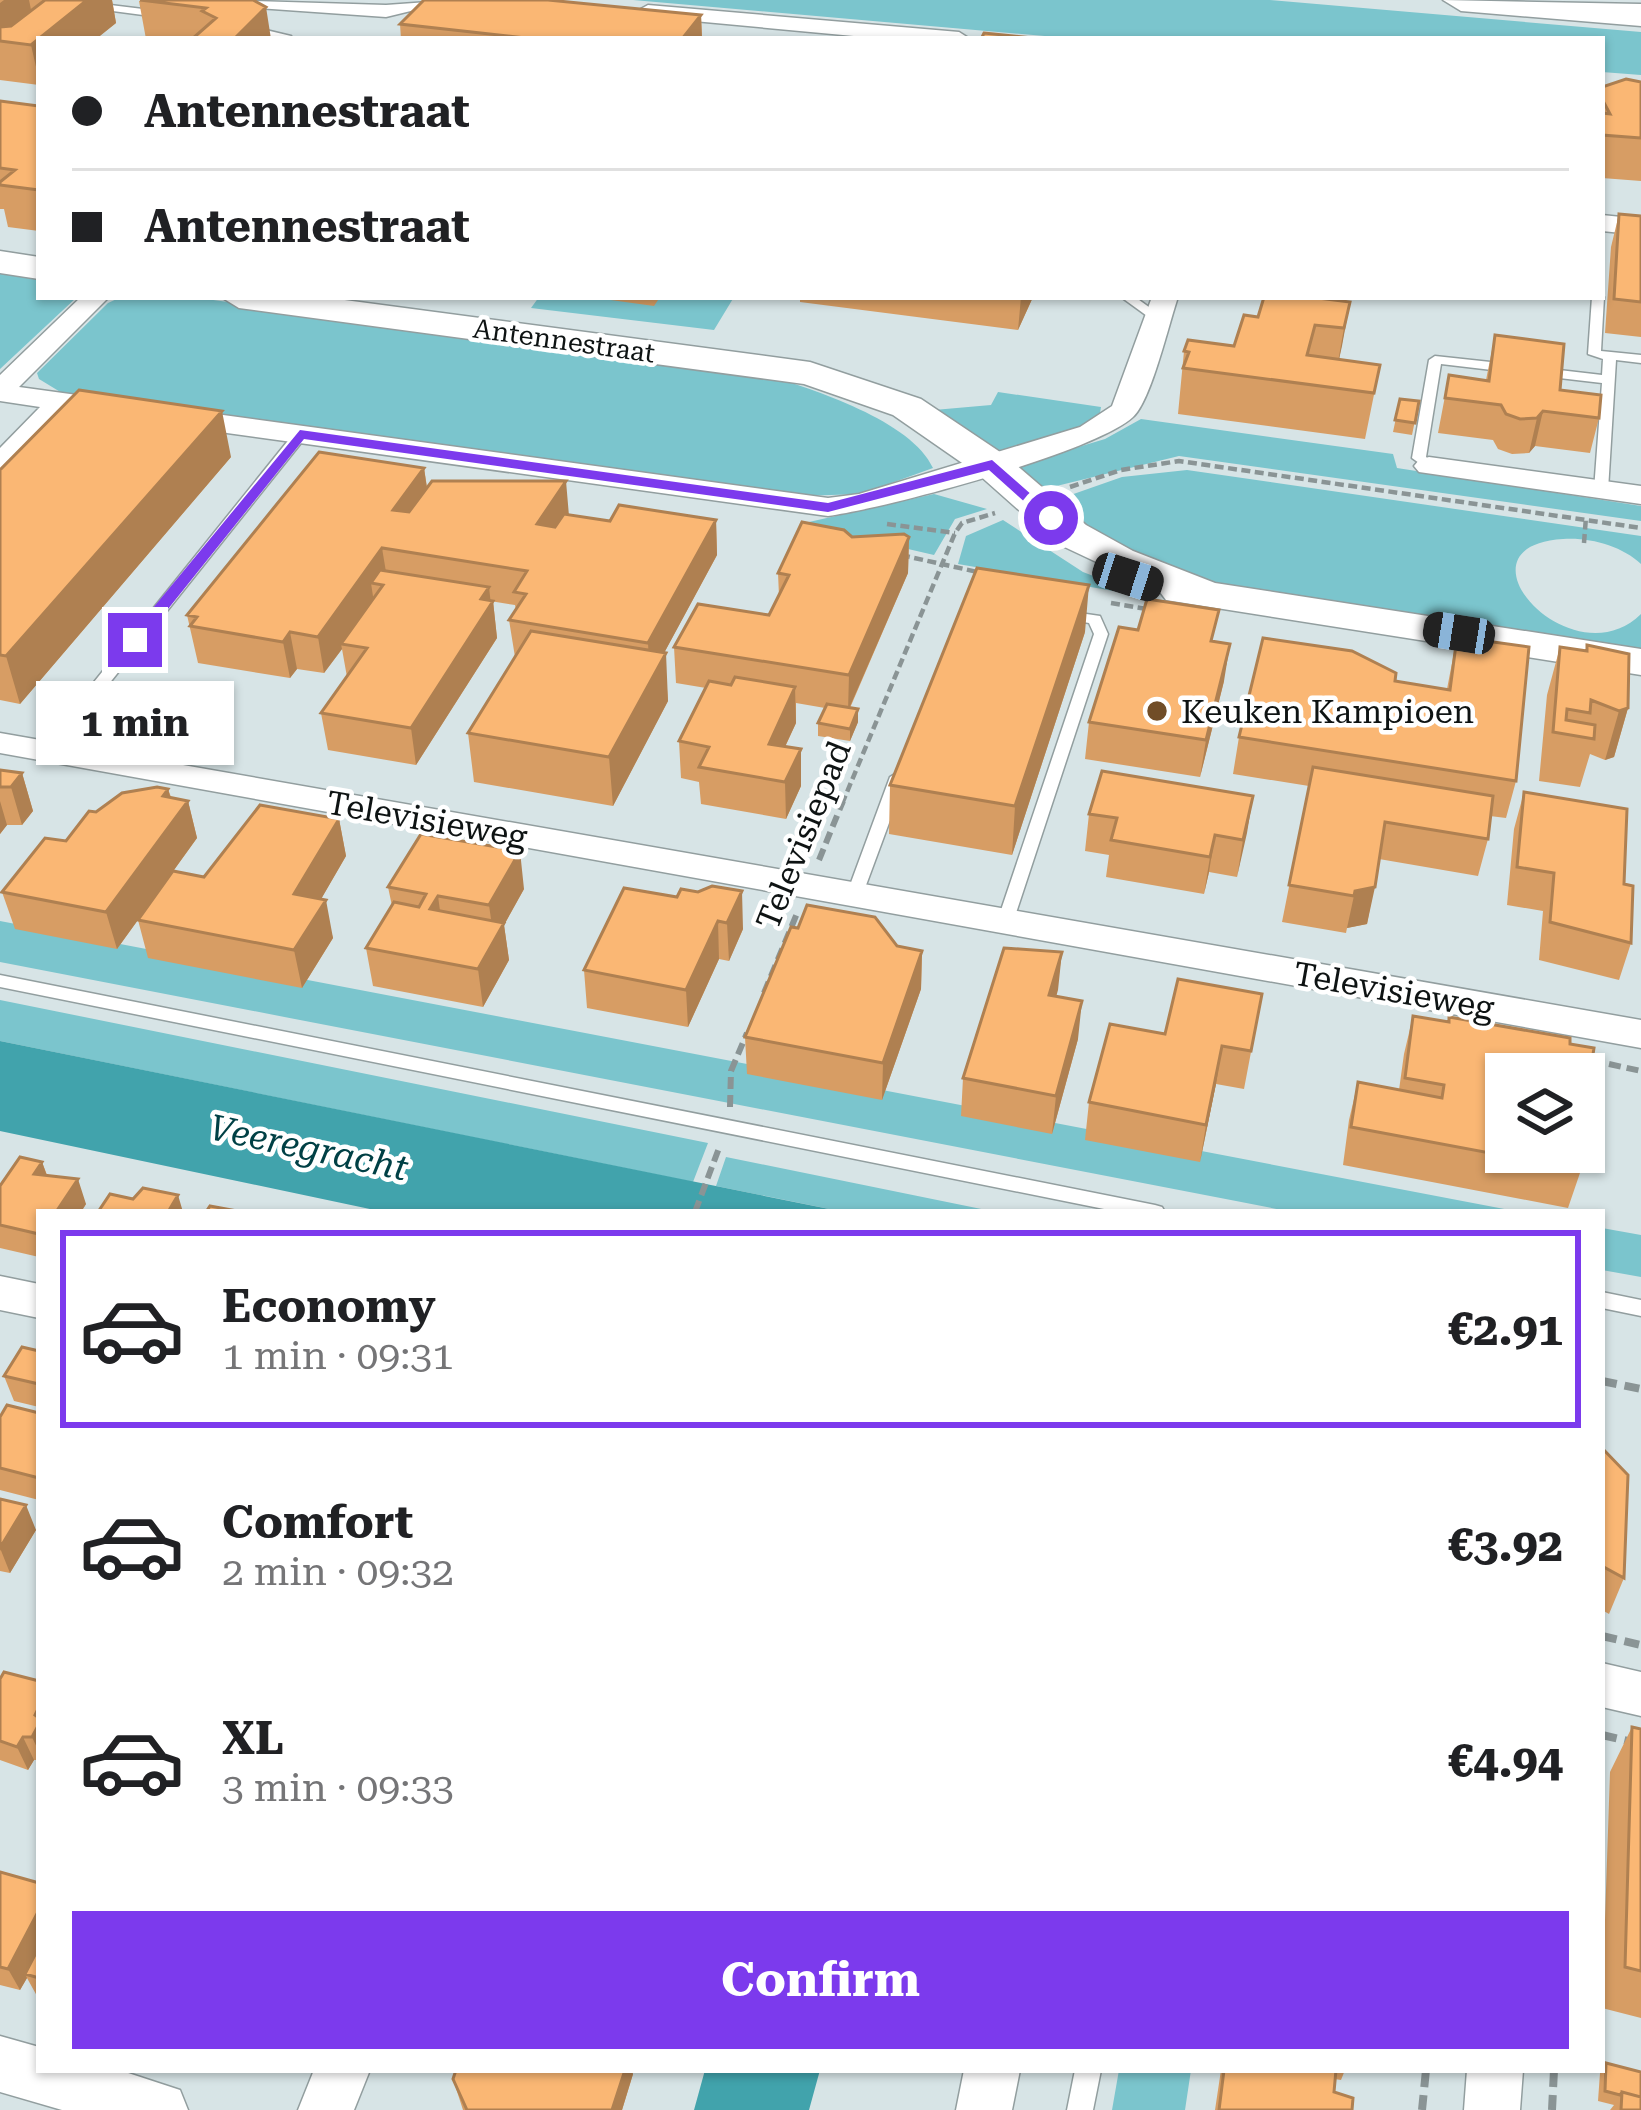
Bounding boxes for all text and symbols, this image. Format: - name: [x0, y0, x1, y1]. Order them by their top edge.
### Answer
- text: Antennestraat: [144, 85, 470, 138]
- text: Antennestraat: [144, 200, 470, 253]
- street label: Antennestraat: [471, 312, 657, 370]
- route start: [1024, 491, 1078, 545]
- car: [1088, 549, 1168, 605]
- car: [1421, 610, 1497, 656]
- route end: [108, 613, 162, 667]
- callout: 1 min: [36, 682, 234, 766]
- place label: Keuken Kampioen: [1181, 692, 1474, 731]
- marker: Keuken Kampioen: [1144, 698, 1170, 724]
- text: 1 min: [81, 700, 189, 746]
- street label: Televisiepad: [748, 735, 859, 935]
- street label: Televisieweg: [324, 783, 530, 856]
- street label: Televisieweg: [1291, 954, 1497, 1027]
- map controls: [1485, 1053, 1605, 1173]
- button: layers: [1485, 1053, 1605, 1173]
- water label: Veeregracht: [206, 1106, 413, 1190]
- icon: car: [78, 1275, 186, 1383]
- text: Economy: [222, 1280, 436, 1333]
- text: €2.91: [1448, 1303, 1563, 1356]
- text: 1 min · 09:31: [222, 1333, 454, 1379]
- icon: car: [78, 1491, 186, 1599]
- text: Comfort: [222, 1496, 413, 1549]
- text: €3.92: [1448, 1519, 1563, 1572]
- text: 2 min · 09:32: [222, 1549, 454, 1595]
- icon: car: [78, 1707, 186, 1815]
- text: XL: [222, 1712, 284, 1765]
- text: €4.94: [1448, 1735, 1563, 1788]
- text: 3 min · 09:33: [222, 1765, 454, 1811]
- button: Confirm: [72, 1911, 1569, 2049]

